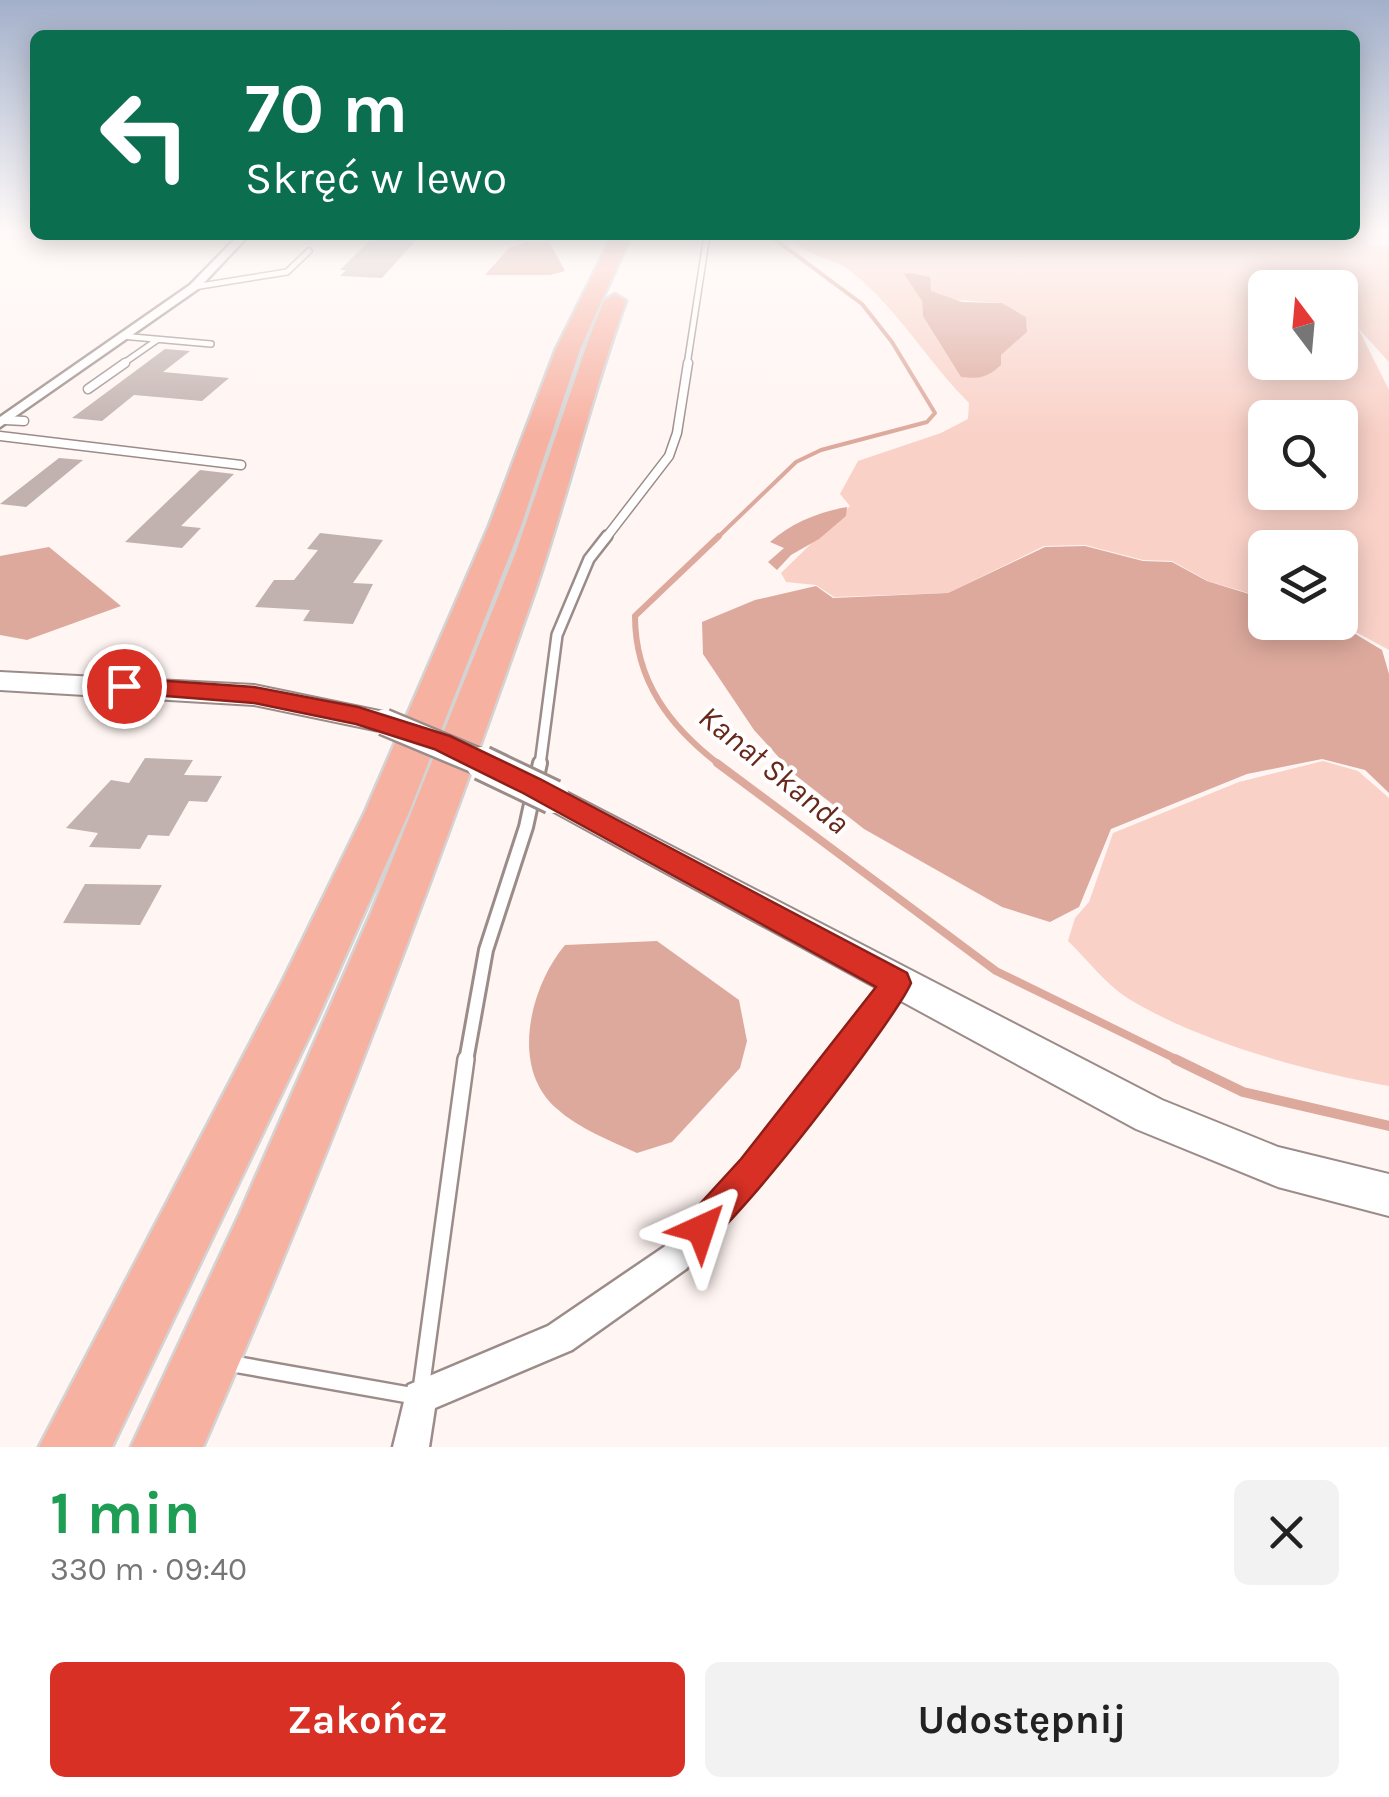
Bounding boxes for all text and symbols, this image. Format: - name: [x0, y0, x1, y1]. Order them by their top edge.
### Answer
- text: 70 m: [245, 68, 408, 150]
- icon: left: [80, 70, 210, 200]
- text: Skręć w lewo: [245, 152, 507, 204]
- north arrow: [1248, 270, 1358, 380]
- map controls: [1248, 270, 1358, 640]
- button: search: [1248, 400, 1358, 510]
- button: layers: [1248, 530, 1358, 640]
- pin: [82, 644, 167, 729]
- icon: arrive: [97, 659, 152, 714]
- water label: Kanał Skanda: [691, 698, 857, 842]
- position arrow: [649, 1177, 753, 1281]
- text: 1 min: [50, 1478, 201, 1548]
- button: close: [1234, 1480, 1339, 1585]
- text: 330 m · 09:40: [50, 1551, 247, 1588]
- button: Zakończ: [50, 1662, 685, 1777]
- button: Udostępnij: [705, 1662, 1339, 1777]

